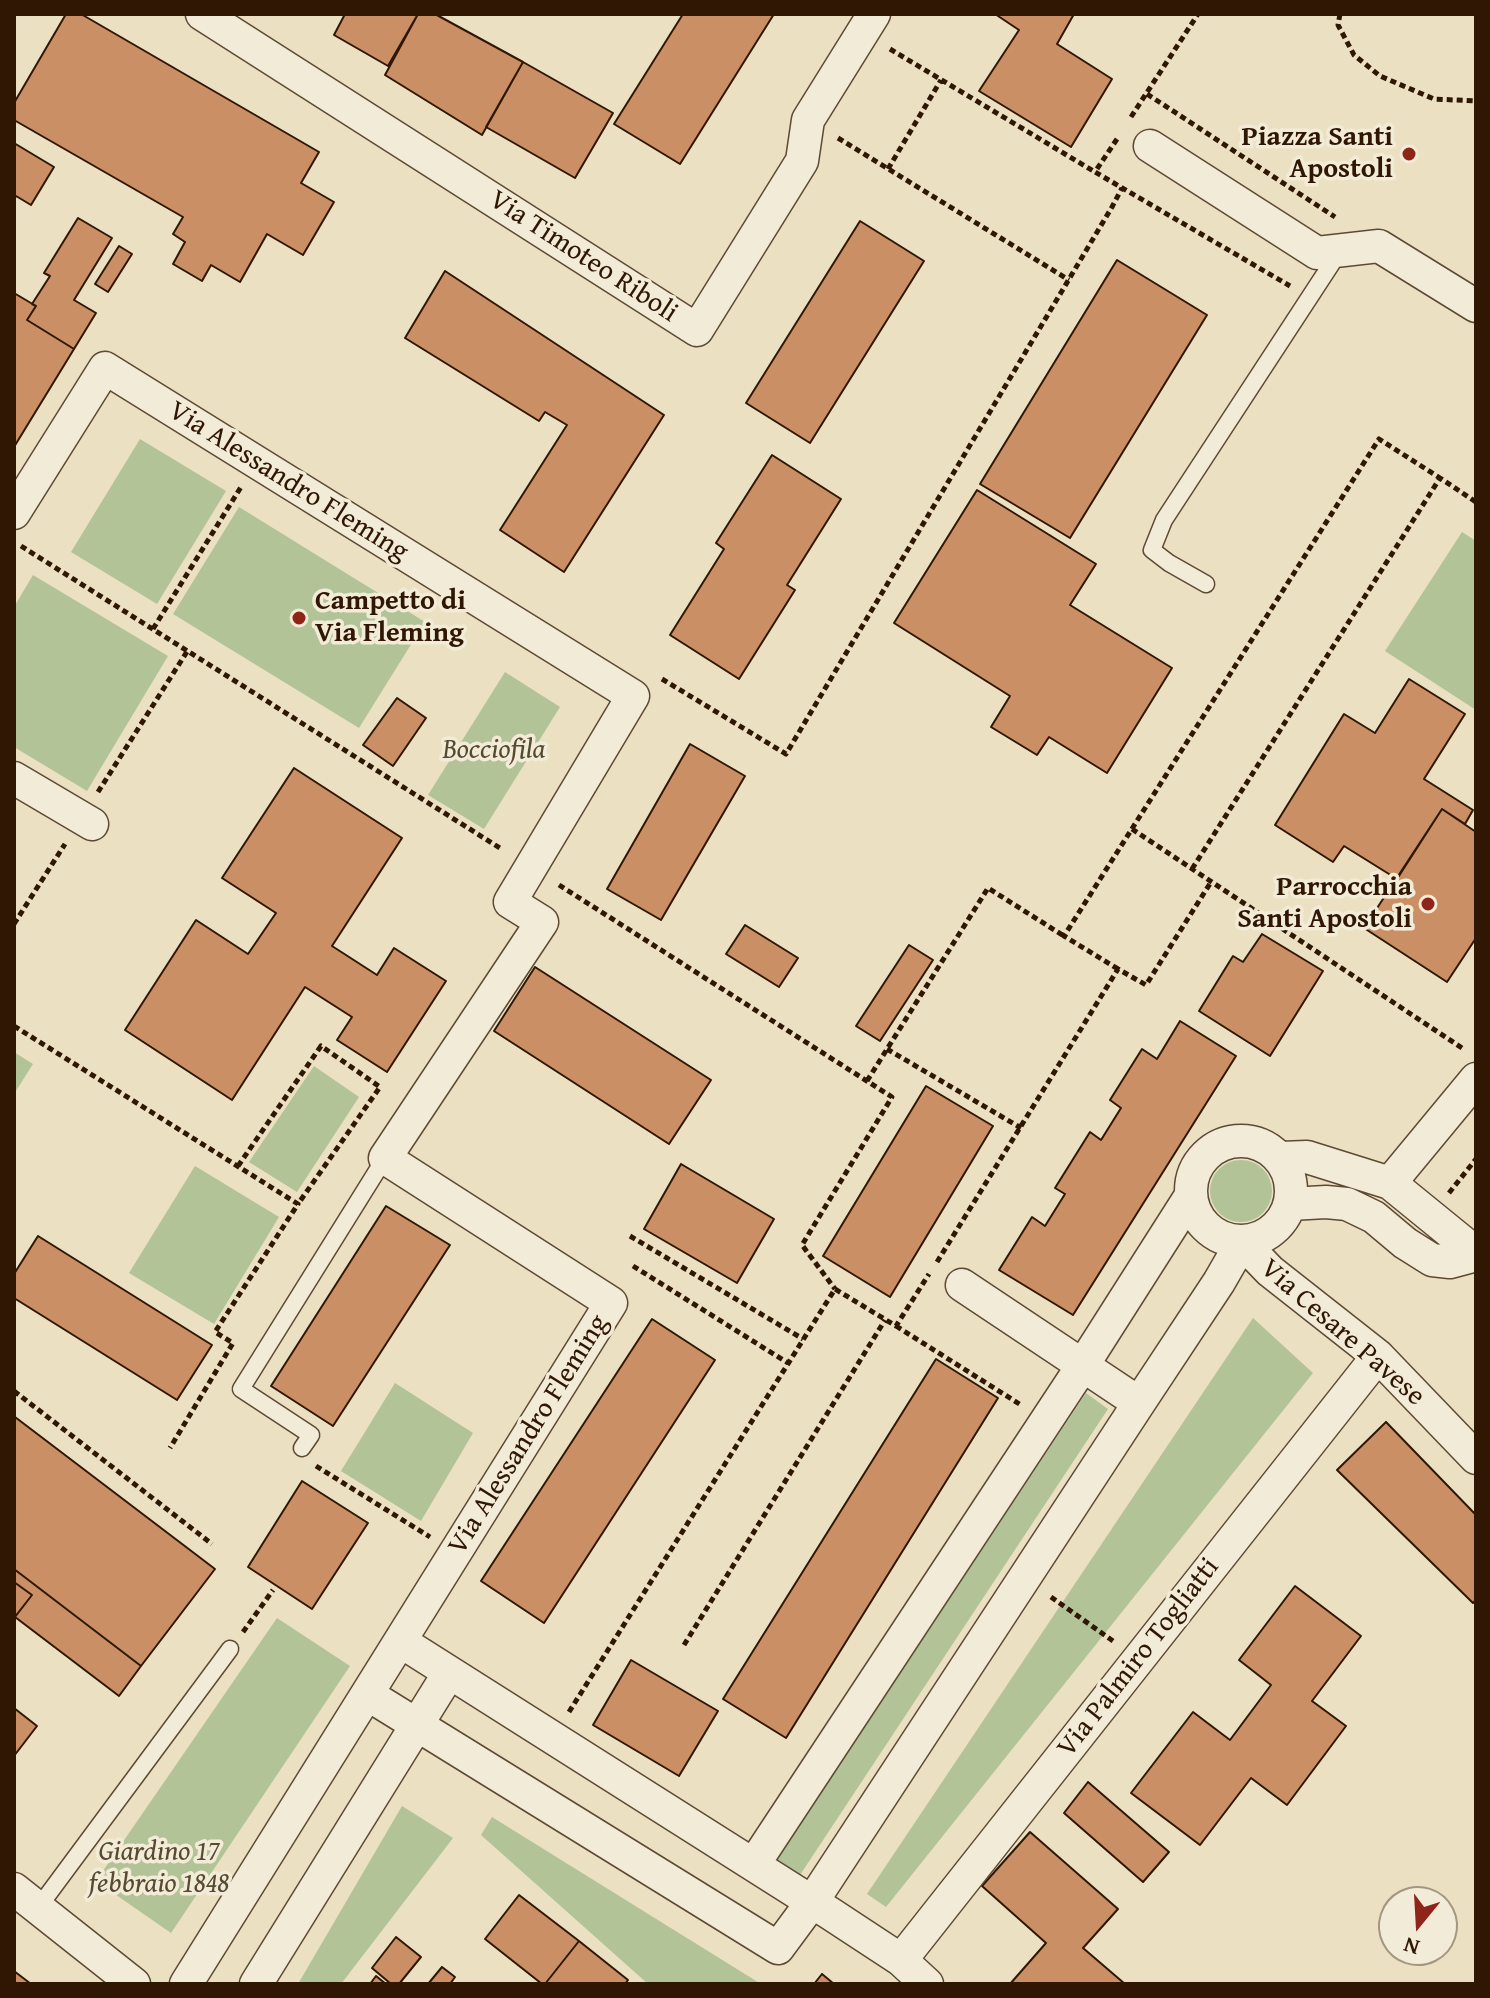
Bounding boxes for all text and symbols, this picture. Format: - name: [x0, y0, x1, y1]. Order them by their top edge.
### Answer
- place label: Piazza Santi Apostoli: [1242, 121, 1393, 187]
- marker: Piazza Santi Apostoli: [1400, 145, 1418, 163]
- street label: Via Timoteo Riboli: [482, 183, 684, 331]
- street label: Via Alessandro Fleming: [162, 395, 414, 569]
- place label: Campetto di Via Fleming: [315, 585, 466, 651]
- marker: Campetto di Via Fleming: [290, 609, 308, 627]
- park label: Bocciofila: [443, 734, 545, 768]
- place label: Parrocchia Santi Apostoli: [1237, 871, 1412, 937]
- marker: Parrocchia Santi Apostoli: [1419, 895, 1437, 913]
- street label: Via Cesare Pavese: [1253, 1252, 1431, 1414]
- street label: Via Alessandro Fleming: [442, 1309, 616, 1561]
- street label: Via Palmiro Togliatti: [1051, 1552, 1227, 1764]
- park label: Giardino 17 febbraio 1848: [89, 1836, 229, 1902]
- north arrow: [1378, 1886, 1458, 1966]
- text: N: [1399, 1929, 1423, 1964]

